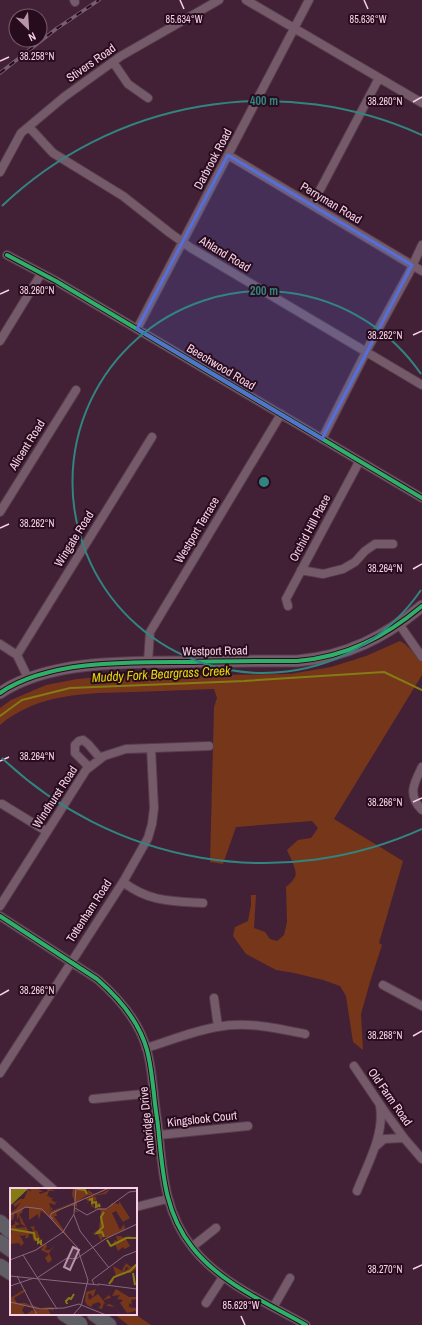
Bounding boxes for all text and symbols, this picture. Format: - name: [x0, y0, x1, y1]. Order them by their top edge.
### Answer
- north arrow: [8, 8, 48, 48]
- text: 85.634°W: [166, 13, 203, 26]
- text: 85.636°W: [350, 13, 387, 26]
- text: N: [26, 29, 38, 45]
- street label: Stivers Road: [63, 40, 119, 86]
- text: 38.258°N: [20, 50, 55, 63]
- text: 400 m: [250, 93, 278, 109]
- text: 38.260°N: [368, 95, 403, 108]
- street label: Darbrook Road: [190, 126, 236, 192]
- street label: Perryman Road: [297, 178, 365, 228]
- street label: Ahland Road: [196, 232, 254, 276]
- text: 200 m: [250, 283, 278, 299]
- text: 38.260°N: [20, 284, 55, 297]
- text: 38.262°N: [368, 329, 403, 342]
- street label: Beechwood Road: [184, 340, 258, 394]
- street label: Alicent Road: [5, 417, 49, 474]
- centre of rings: [257, 475, 271, 489]
- street label: Orchid Hill Place: [286, 492, 334, 564]
- street label: Westport Terrace: [171, 494, 223, 566]
- street label: Wingate Road: [51, 508, 97, 570]
- text: 38.262°N: [20, 517, 55, 530]
- text: 38.264°N: [368, 562, 403, 575]
- street label: Westport Road: [182, 642, 248, 660]
- water label: Muddy Fork Beargrass Creek: [91, 662, 231, 686]
- text: 38.264°N: [20, 750, 55, 763]
- street label: Windhurst Road: [29, 763, 81, 831]
- text: 38.266°N: [368, 796, 403, 809]
- street label: Tottenham Road: [63, 876, 115, 946]
- text: 38.266°N: [20, 984, 55, 997]
- text: 38.268°N: [368, 1029, 403, 1042]
- street label: Old Farm Road: [364, 1065, 416, 1129]
- street label: Ambridge Drive: [135, 1086, 159, 1157]
- street label: Kingslook Court: [166, 1107, 238, 1131]
- inset map: [10, 1188, 137, 1315]
- text: 38.270°N: [368, 1263, 403, 1276]
- text: 85.628°W: [223, 1299, 260, 1312]

